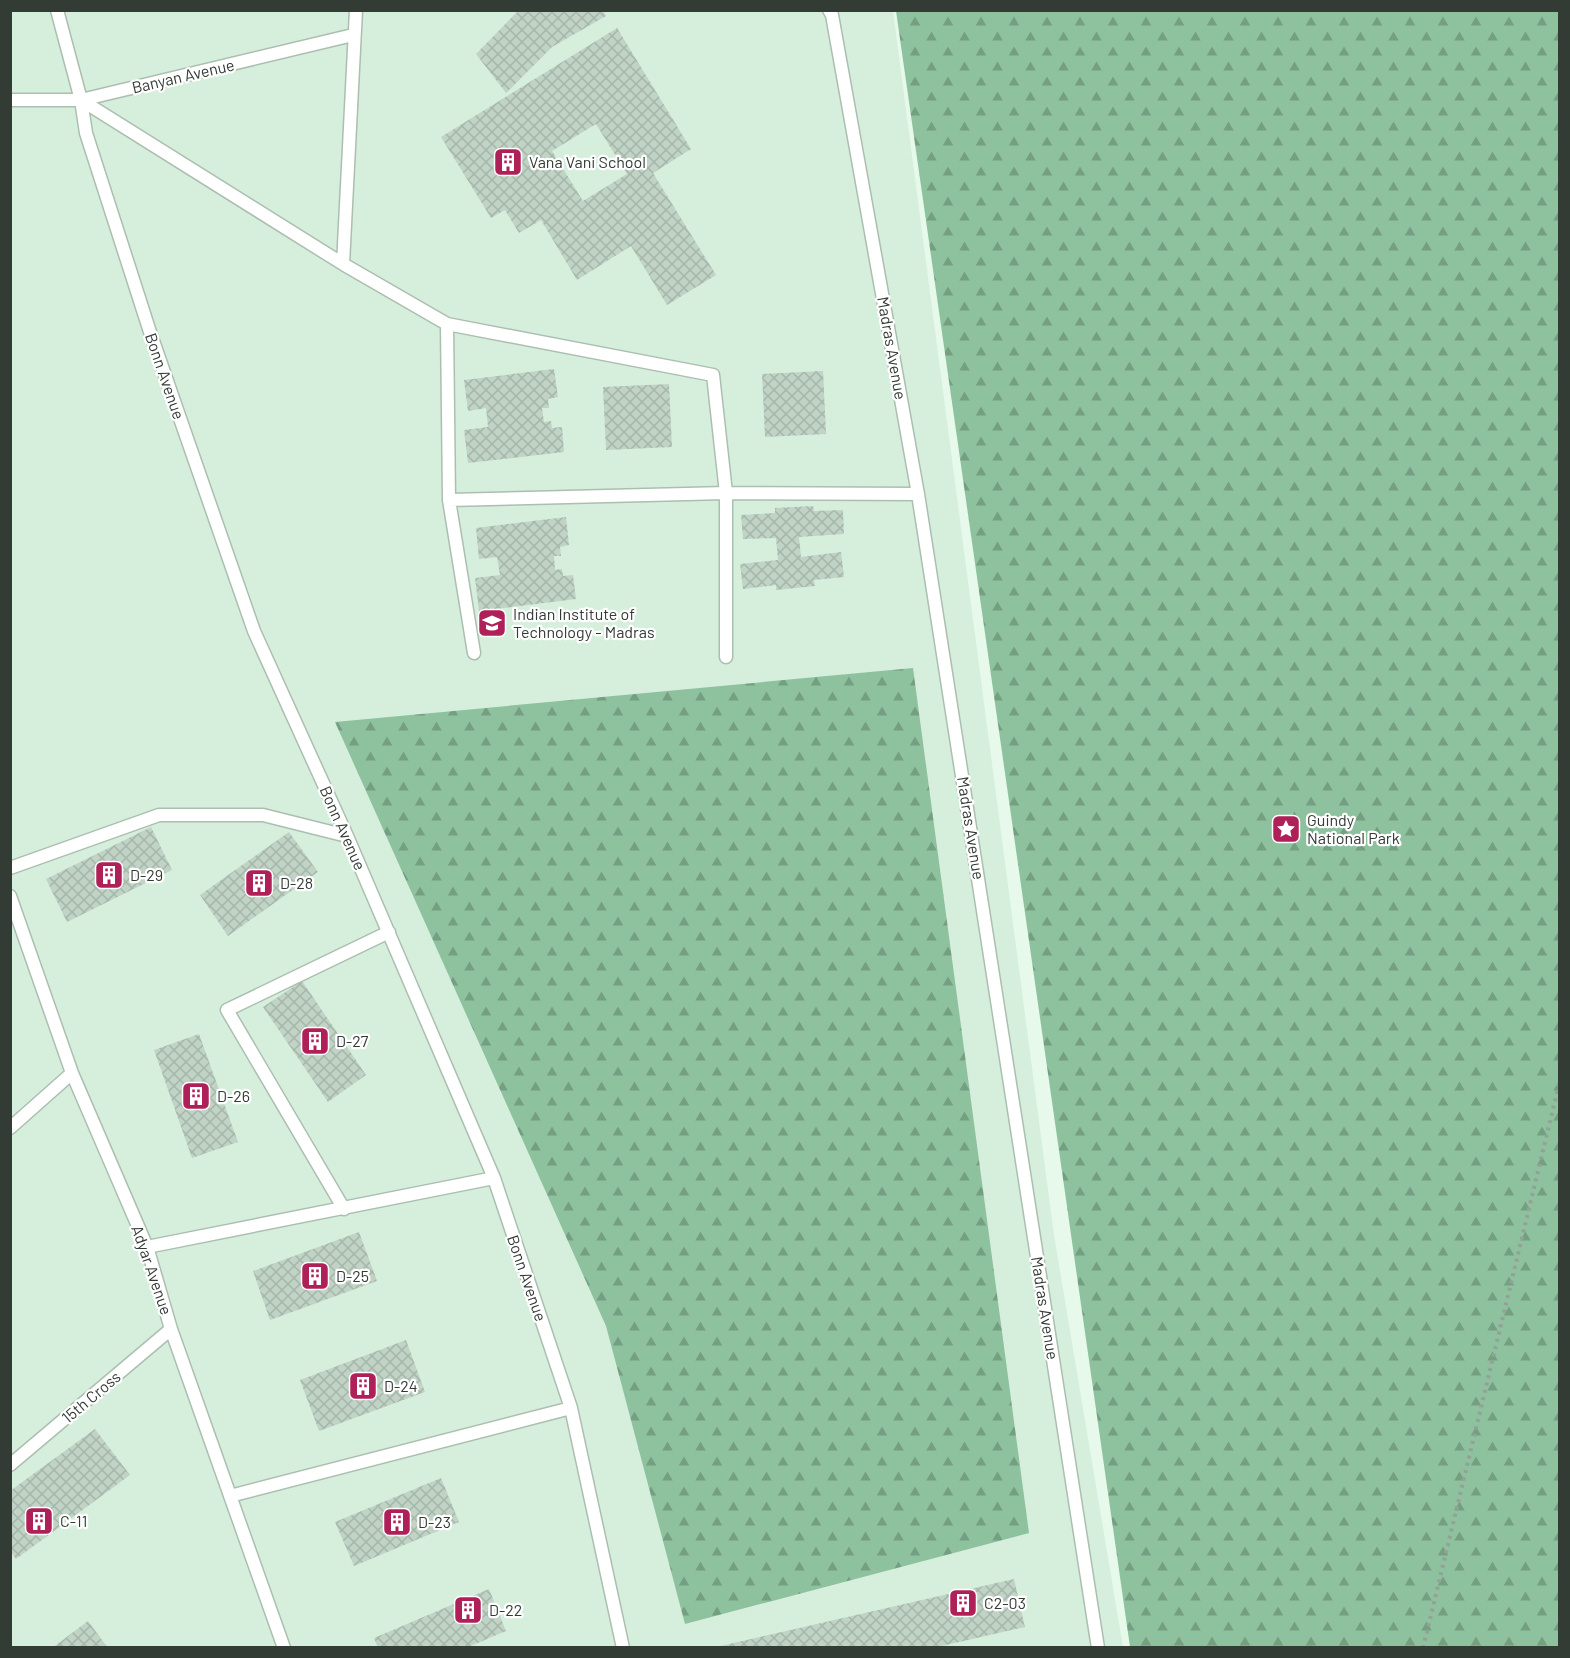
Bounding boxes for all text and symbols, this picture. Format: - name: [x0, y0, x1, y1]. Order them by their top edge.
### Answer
- street label: Banyan Avenue: [130, 54, 236, 97]
- building icon: Vana Vani School: [492, 146, 524, 178]
- place label: Vana Vani School: [529, 152, 646, 171]
- street label: Madras Avenue: [874, 295, 911, 401]
- street label: Bonn Avenue: [142, 330, 189, 422]
- place label: Indian Institute of Technology - Madras: [513, 604, 655, 641]
- school or university icon: Indian Institute of Technology - Madras: [476, 607, 508, 639]
- street label: Madras Avenue: [954, 775, 989, 881]
- street label: Bonn Avenue: [316, 783, 370, 873]
- place label: Guindy National Park: [1307, 810, 1400, 847]
- place icon: Guindy National Park: [1270, 813, 1302, 845]
- building icon: D-29: [93, 859, 125, 891]
- place label: D-29: [130, 865, 163, 884]
- building icon: D-28: [243, 867, 275, 899]
- place label: D-28: [280, 873, 313, 892]
- building icon: D-27: [299, 1025, 331, 1057]
- place label: D-27: [336, 1031, 369, 1050]
- building icon: D-26: [180, 1080, 212, 1112]
- place label: D-26: [217, 1086, 250, 1105]
- street label: Adyar Avenue: [128, 1223, 177, 1317]
- street label: Bonn Avenue: [504, 1232, 551, 1324]
- street label: Madras Avenue: [1028, 1255, 1063, 1361]
- building icon: D-25: [299, 1260, 331, 1292]
- place label: D-25: [336, 1266, 369, 1285]
- street label: 15th Cross: [57, 1367, 124, 1427]
- building icon: D-24: [347, 1370, 379, 1402]
- place label: D-24: [384, 1376, 418, 1395]
- building icon: C-11: [23, 1505, 55, 1537]
- building icon: D-23: [381, 1506, 413, 1538]
- place label: C-11: [60, 1511, 87, 1530]
- place label: D-23: [418, 1512, 451, 1531]
- building icon: C2-03: [947, 1587, 979, 1619]
- place label: C2-03: [984, 1593, 1026, 1612]
- building icon: D-22: [452, 1594, 484, 1626]
- place label: D-22: [489, 1600, 522, 1619]

